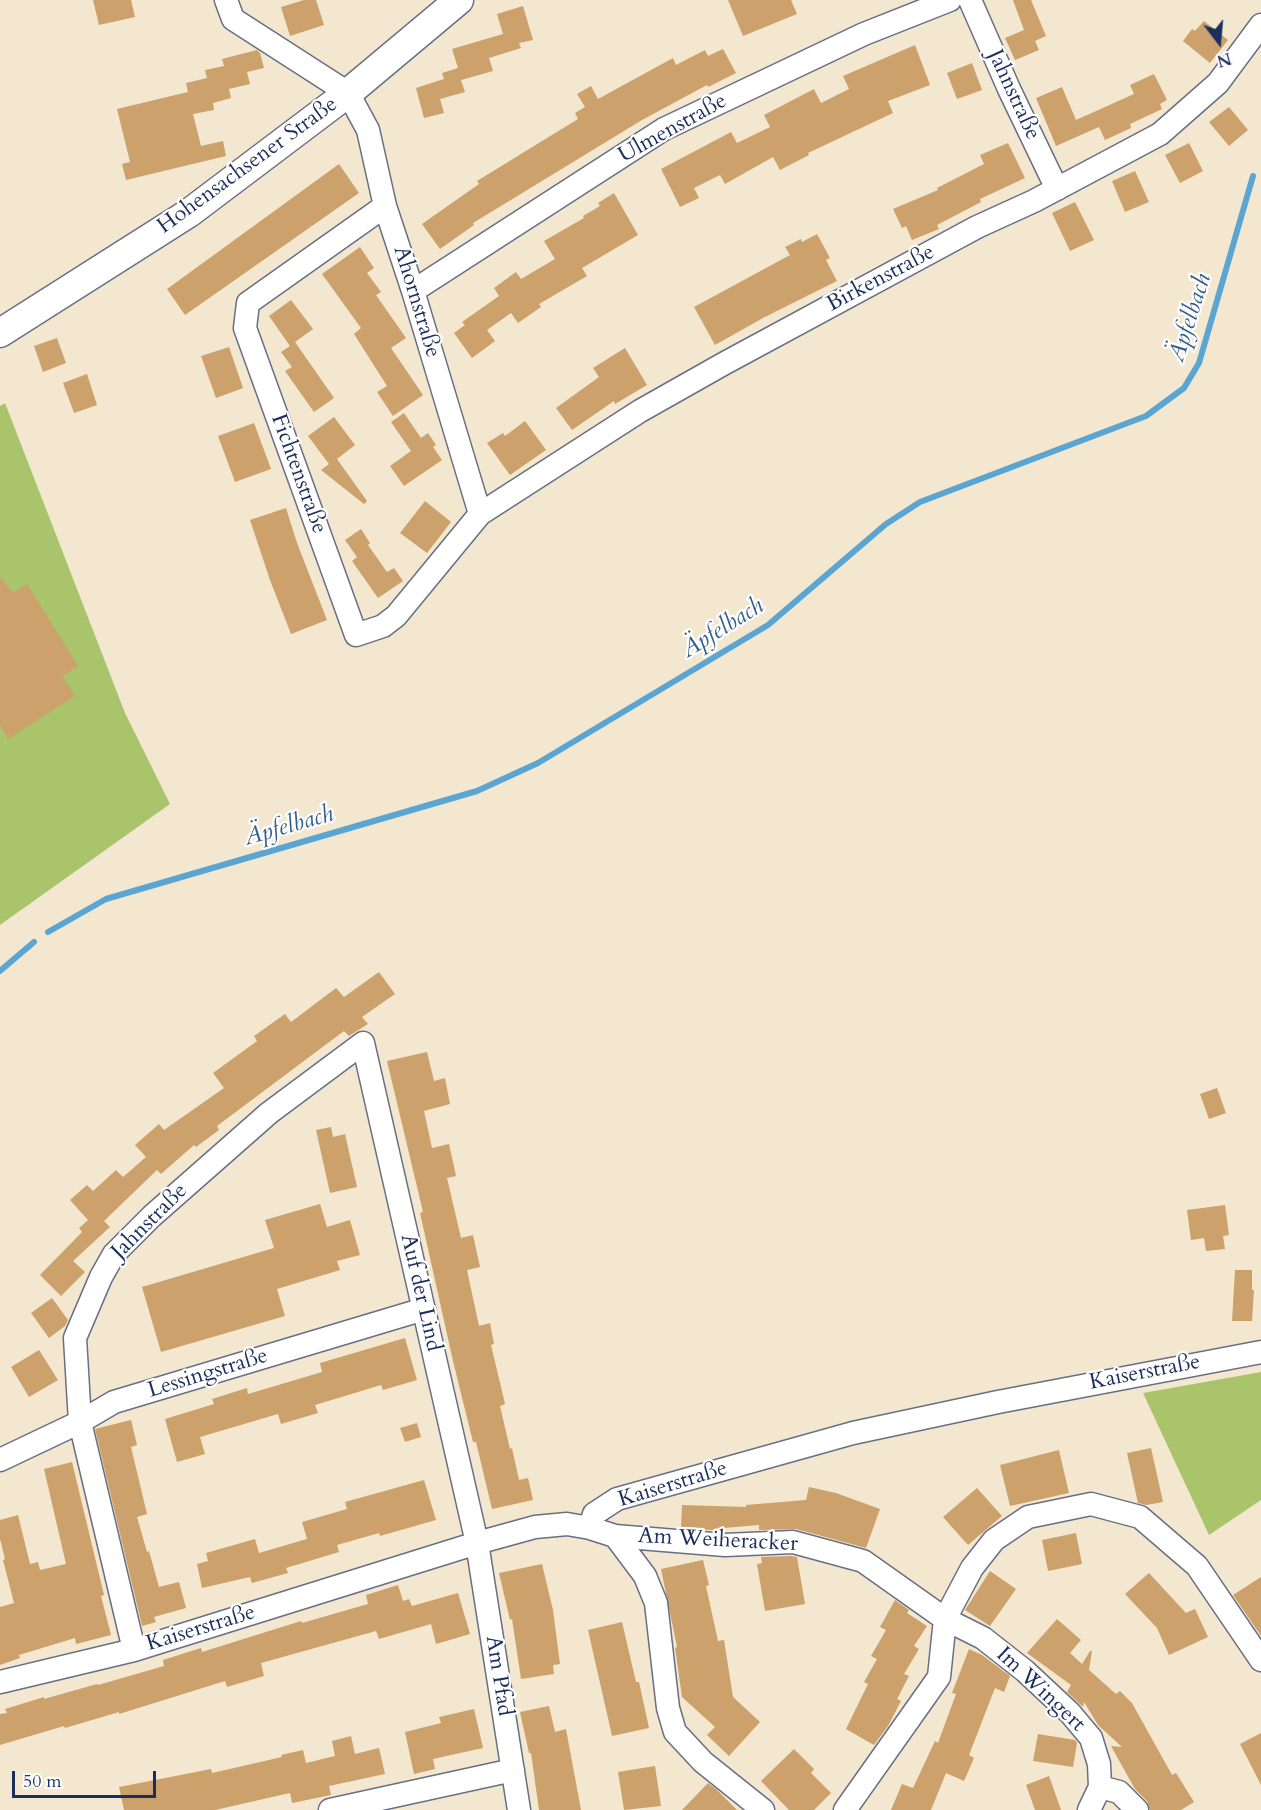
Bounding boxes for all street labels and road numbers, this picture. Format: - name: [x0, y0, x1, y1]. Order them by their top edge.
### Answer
- street label: Jahnstraße: [981, 46, 1045, 144]
- street label: Ulmenstraße: [614, 88, 732, 170]
- street label: Hohensachsener Straße: [153, 92, 343, 240]
- street label: Birkenstraße: [823, 240, 939, 318]
- street label: Ahornstraße: [387, 243, 445, 361]
- street label: Fichtenstraße: [264, 411, 332, 537]
- street label: Jahnstraße: [107, 1179, 193, 1265]
- street label: Auf der Lind: [394, 1232, 446, 1354]
- street label: Lessingstraße: [145, 1343, 271, 1405]
- street label: Kaiserstraße: [1087, 1349, 1203, 1397]
- street label: Kaiserstraße: [615, 1456, 731, 1514]
- street label: Am Weiheracker: [637, 1524, 799, 1558]
- street label: Kaiserstraße: [143, 1600, 259, 1658]
- street label: Am Pfad: [479, 1634, 517, 1718]
- street label: Im Wingert: [990, 1642, 1090, 1738]

